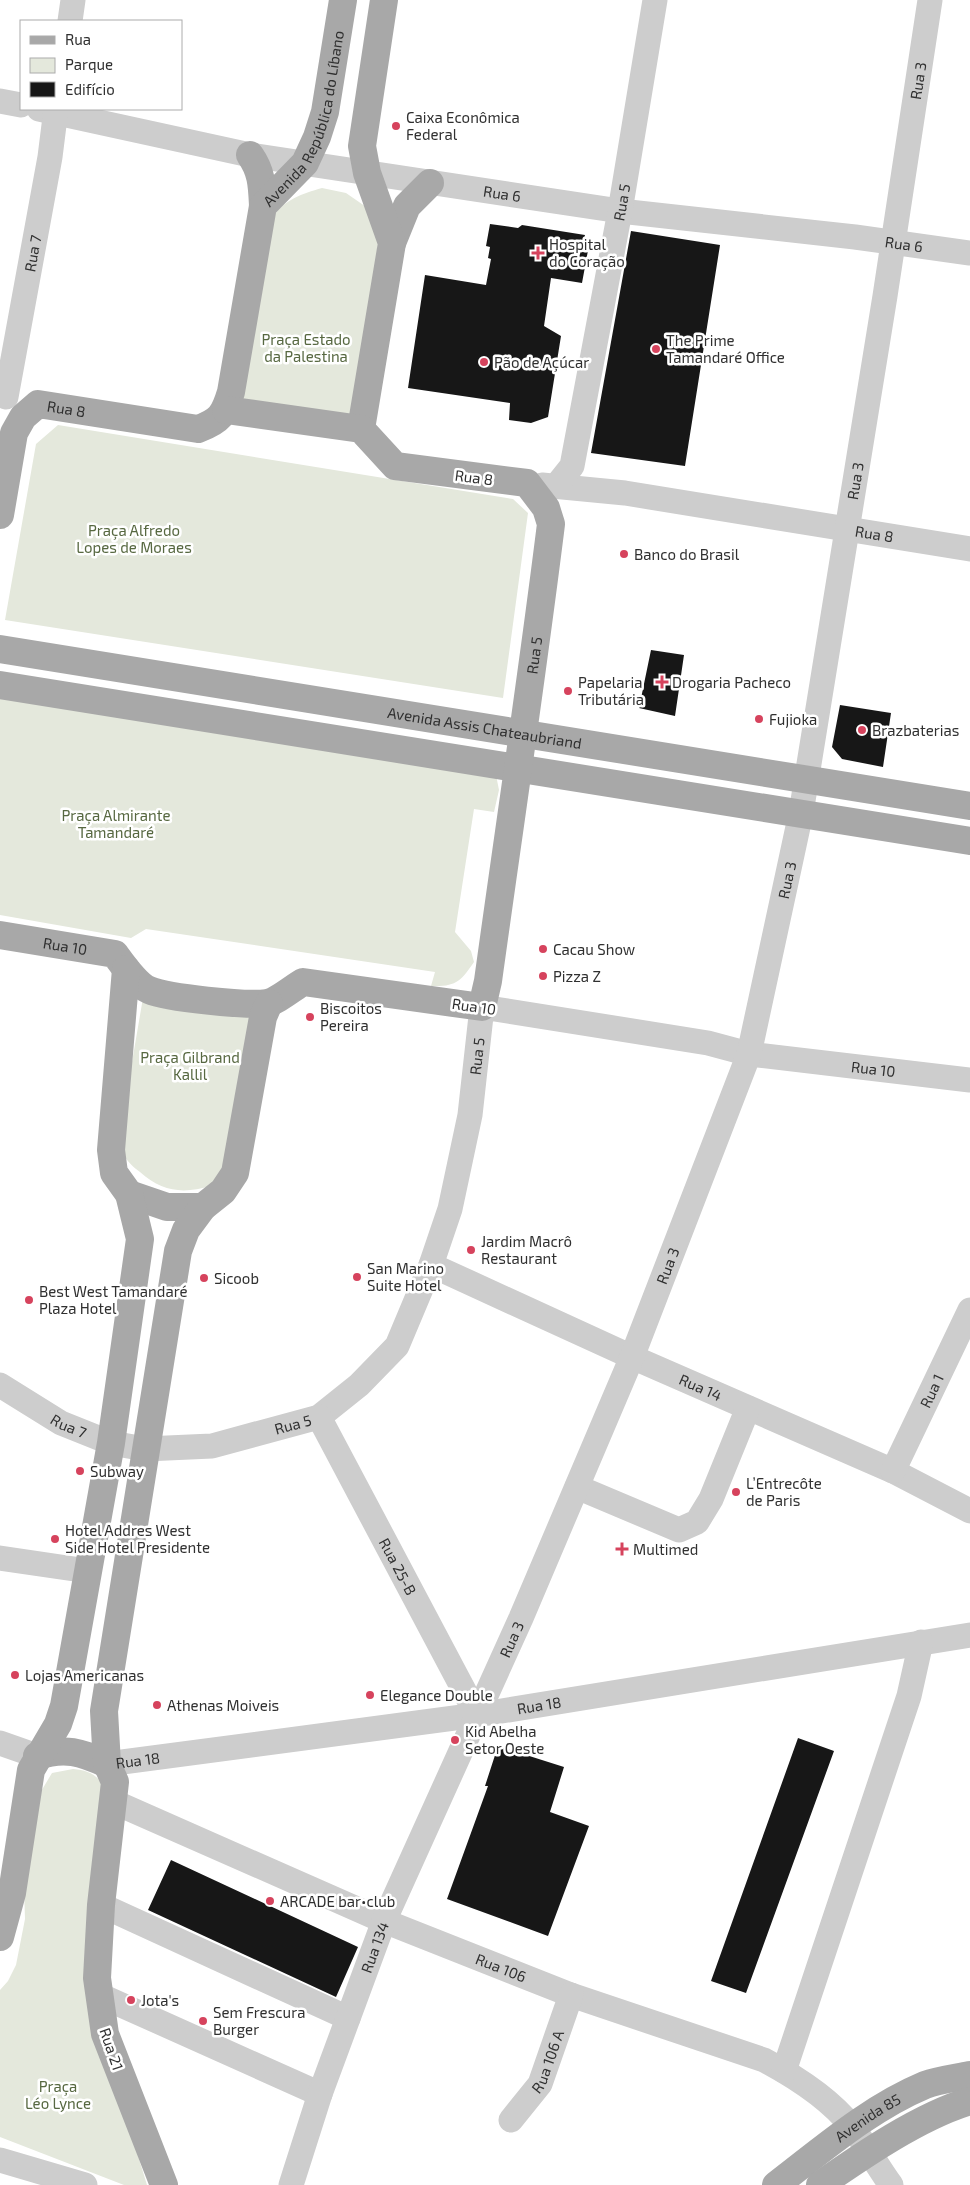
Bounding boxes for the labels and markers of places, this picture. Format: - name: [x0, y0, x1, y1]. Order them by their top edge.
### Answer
- place label: Caixa Econômica Federal: [406, 108, 520, 143]
- marker: Caixa Econômica Federal: [390, 120, 402, 132]
- place label: Hospital do Coração: [549, 235, 625, 271]
- marker: Hospital do Coração: [531, 246, 545, 260]
- place label: The Prime Tamandaré Office: [666, 331, 785, 366]
- marker: The Prime Tamandaré Office: [650, 343, 662, 355]
- place label: Pão de Açúcar: [494, 353, 589, 372]
- marker: Pão de Açúcar: [478, 356, 490, 368]
- place label: Banco do Brasil: [634, 545, 740, 563]
- marker: Banco do Brasil: [618, 548, 630, 560]
- place label: Papelaria Tributária: [578, 673, 644, 708]
- place label: Drogaria Pacheco: [672, 673, 791, 691]
- marker: Drogaria Pacheco: [656, 676, 668, 688]
- marker: Papelaria Tributária: [562, 685, 574, 697]
- place label: Fujioka: [769, 710, 817, 729]
- marker: Fujioka: [753, 713, 765, 725]
- place label: Brazbaterias: [872, 721, 959, 739]
- marker: Brazbaterias: [856, 724, 868, 736]
- place label: Cacau Show: [553, 940, 635, 958]
- marker: Cacau Show: [537, 943, 549, 955]
- place label: Pizza Z: [553, 967, 601, 985]
- marker: Pizza Z: [537, 970, 549, 982]
- place label: Biscoitos Pereira: [320, 999, 382, 1034]
- marker: Biscoitos Pereira: [304, 1011, 316, 1023]
- place label: Jardim Macrô Restaurant: [481, 1232, 572, 1267]
- marker: Jardim Macrô Restaurant: [465, 1244, 477, 1256]
- place label: San Marino Suite Hotel: [367, 1259, 444, 1294]
- place label: Sicoob: [214, 1269, 259, 1287]
- marker: San Marino Suite Hotel: [351, 1271, 363, 1283]
- marker: Sicoob: [198, 1272, 210, 1284]
- place label: Best West Tamandaré Plaza Hotel: [39, 1282, 188, 1317]
- marker: Best West Tamandaré Plaza Hotel: [23, 1294, 35, 1306]
- place label: Subway: [90, 1462, 144, 1480]
- marker: Subway: [74, 1465, 86, 1477]
- place label: L’Entrecôte de Paris: [746, 1474, 822, 1509]
- marker: L’Entrecôte de Paris: [730, 1486, 742, 1498]
- place label: Hotel Addres West Side Hotel Presidente: [65, 1521, 210, 1556]
- marker: Hotel Addres West Side Hotel Presidente: [49, 1533, 61, 1545]
- place label: Multimed: [633, 1540, 698, 1558]
- marker: Multimed: [615, 1542, 629, 1556]
- place label: Lojas Americanas: [25, 1666, 144, 1685]
- marker: Lojas Americanas: [9, 1669, 21, 1681]
- place label: Elegance Double: [380, 1686, 493, 1704]
- marker: Elegance Double: [364, 1689, 376, 1701]
- place label: Athenas Moiveis: [167, 1696, 279, 1714]
- marker: Athenas Moiveis: [151, 1699, 163, 1711]
- place label: Kid Abelha Setor Oeste: [465, 1722, 544, 1757]
- marker: Kid Abelha Setor Oeste: [449, 1734, 461, 1746]
- place label: ARCADE bar•club: [280, 1892, 395, 1910]
- marker: ARCADE bar•club: [264, 1895, 276, 1907]
- place label: Jota's: [141, 1991, 179, 2009]
- marker: Jota's: [125, 1994, 137, 2006]
- place label: Sem Frescura Burger: [213, 2003, 305, 2038]
- marker: Sem Frescura Burger: [197, 2015, 209, 2027]

